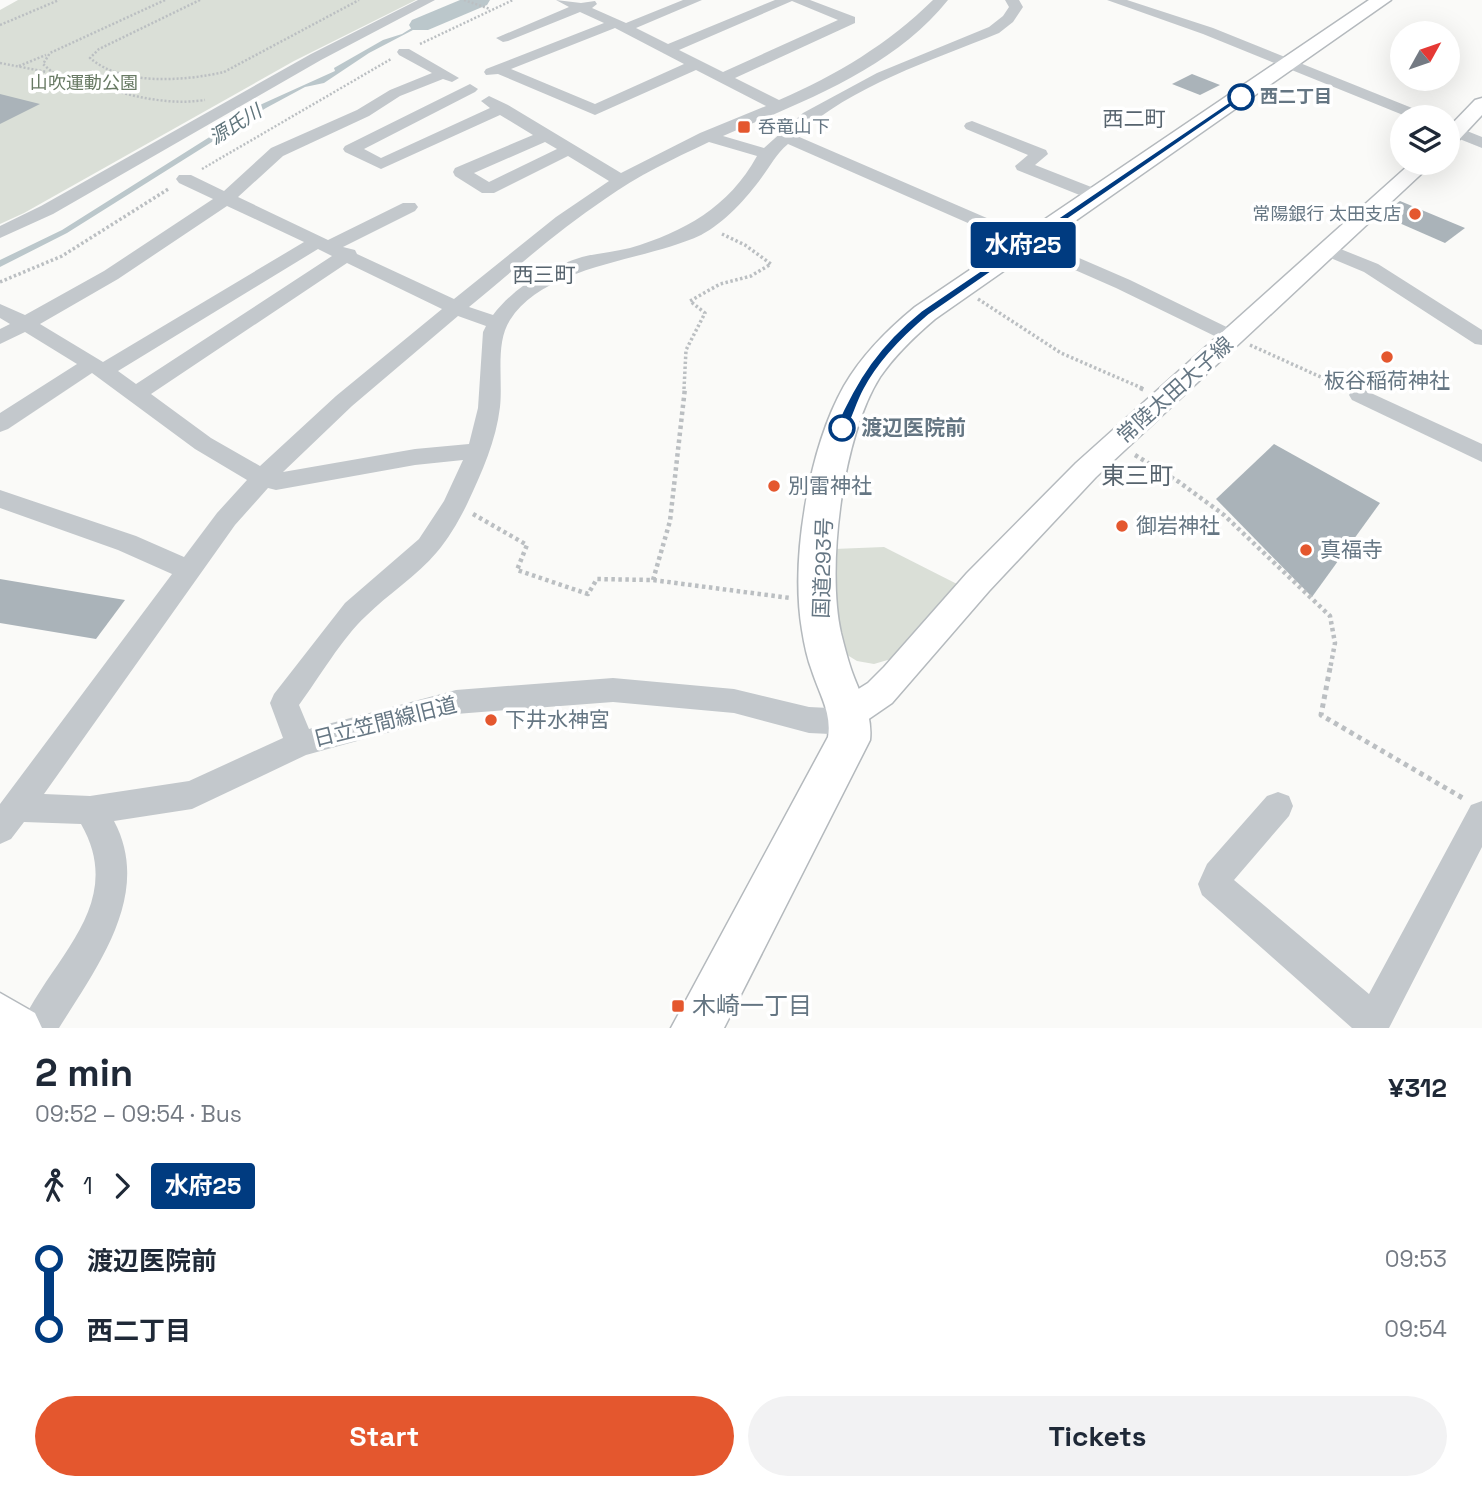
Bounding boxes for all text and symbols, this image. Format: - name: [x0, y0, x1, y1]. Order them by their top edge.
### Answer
- north arrow: [1390, 21, 1460, 91]
- map controls: [1390, 21, 1460, 175]
- park label: 山吹運動公園: [30, 71, 138, 94]
- marker: 西二丁目: [1228, 84, 1254, 110]
- place label: 西二丁目: [1260, 85, 1332, 108]
- water label: 源氏川: [204, 98, 268, 150]
- district label: 西二町: [1103, 105, 1166, 132]
- button: layers: [1390, 105, 1460, 175]
- place label: 呑竜山下: [758, 115, 830, 138]
- marker: 呑竜山下: [736, 119, 752, 135]
- place label: 常陽銀行 太田支店: [1252, 202, 1401, 225]
- marker: 常陽銀行 太田支店: [1407, 206, 1423, 222]
- line badge: 水府25: [974, 222, 1072, 268]
- text: 水府25: [985, 229, 1061, 260]
- district label: 西三町: [513, 261, 576, 288]
- street label: 常陸太田大子線: [1111, 330, 1238, 449]
- marker: 板谷稲荷神社: [1379, 349, 1395, 365]
- place label: 板谷稲荷神社: [1324, 367, 1450, 394]
- place label: 渡辺医院前: [861, 414, 966, 441]
- marker: 渡辺医院前: [829, 415, 855, 441]
- district label: 東三町: [1101, 460, 1173, 491]
- place label: 別雷神社: [788, 472, 872, 499]
- marker: 別雷神社: [766, 478, 782, 494]
- place label: 御岩神社: [1136, 512, 1220, 539]
- street label: 国道293号: [807, 517, 838, 619]
- marker: 御岩神社: [1114, 518, 1130, 534]
- place label: 真福寺: [1320, 536, 1383, 563]
- marker: 真福寺: [1298, 542, 1314, 558]
- street label: 日立笠間線旧道: [310, 691, 459, 752]
- place label: 下井水神宮: [505, 706, 610, 733]
- marker: 下井水神宮: [483, 712, 499, 728]
- place label: 木崎一丁目: [692, 990, 812, 1021]
- marker: 木崎一丁目: [670, 998, 686, 1014]
- text: 2 min: [35, 1049, 133, 1097]
- text: ¥312: [1388, 1071, 1447, 1105]
- text: 09:52 – 09:54 · Bus: [35, 1099, 242, 1129]
- icon: walk: [35, 1167, 73, 1205]
- icon: forward: [103, 1167, 141, 1205]
- text: 水府25: [165, 1170, 241, 1201]
- text: 1: [83, 1171, 93, 1201]
- text: 渡辺医院前: [87, 1244, 217, 1278]
- text: 09:53: [1385, 1244, 1447, 1274]
- text: 西二丁目: [87, 1314, 191, 1348]
- text: 09:54: [1384, 1314, 1447, 1344]
- button: Start: [35, 1396, 734, 1476]
- button: Tickets: [748, 1396, 1447, 1476]

